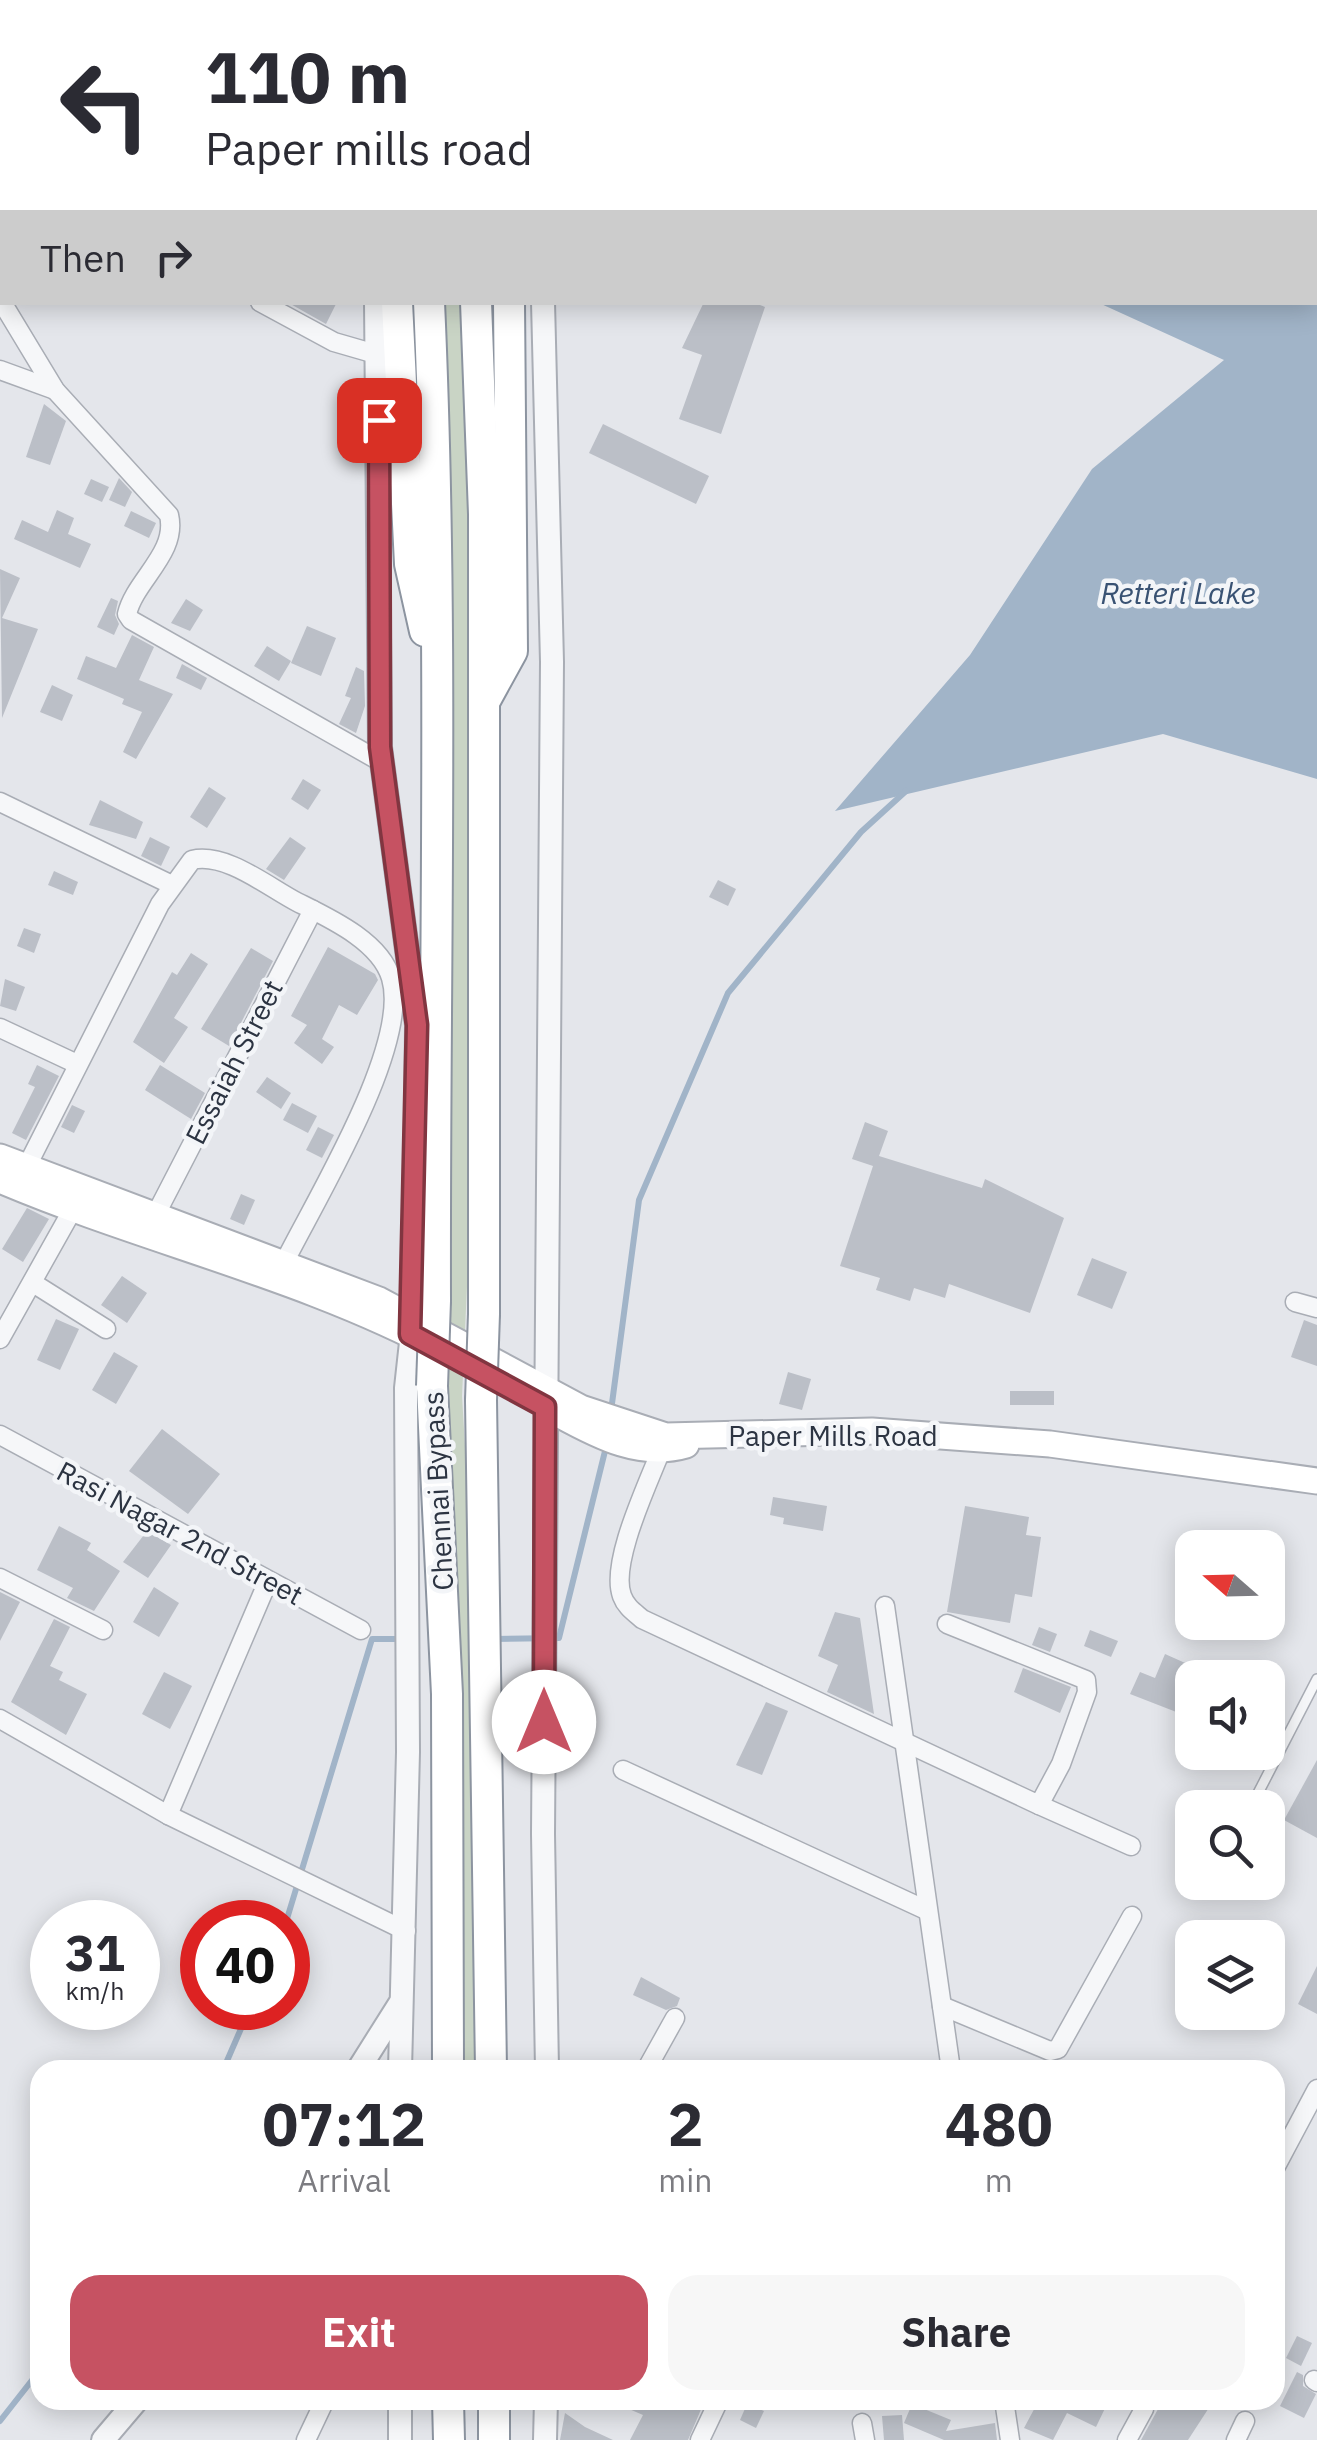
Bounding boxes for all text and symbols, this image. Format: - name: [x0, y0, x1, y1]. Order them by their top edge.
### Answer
- text: 110 m: [205, 31, 410, 122]
- icon: left: [40, 40, 170, 170]
- text: Paper mills road: [205, 119, 533, 177]
- icon: right: [146, 230, 201, 285]
- text: Then: [40, 233, 126, 282]
- pin: [337, 378, 422, 463]
- icon: arrive: [352, 393, 407, 448]
- water label: Retteri Lake: [1100, 573, 1256, 612]
- street label: Essaiah Street: [176, 973, 291, 1150]
- street label: Chennai Bypass: [414, 1391, 461, 1592]
- street label: Paper Mills Road: [728, 1417, 938, 1454]
- street label: Rasi Nagar 2nd Street: [51, 1452, 310, 1613]
- north arrow: [1175, 1530, 1285, 1640]
- map controls: [1175, 1530, 1285, 2030]
- button: sound: [1175, 1660, 1285, 1770]
- position arrow: [492, 1670, 596, 1774]
- button: search: [1175, 1790, 1285, 1900]
- speed limit sign: 40: [180, 1900, 310, 2030]
- text: 31: [65, 1920, 125, 1985]
- button: layers: [1175, 1920, 1285, 2030]
- text: km/h: [66, 1974, 124, 2007]
- text: 07:12: [262, 2084, 426, 2163]
- text: 2: [667, 2084, 703, 2163]
- text: 480: [945, 2084, 1053, 2163]
- text: Arrival: [298, 2159, 391, 2201]
- text: min: [658, 2159, 712, 2201]
- text: m: [985, 2159, 1013, 2201]
- button: Exit: [70, 2275, 648, 2390]
- button: Share: [668, 2275, 1245, 2390]

